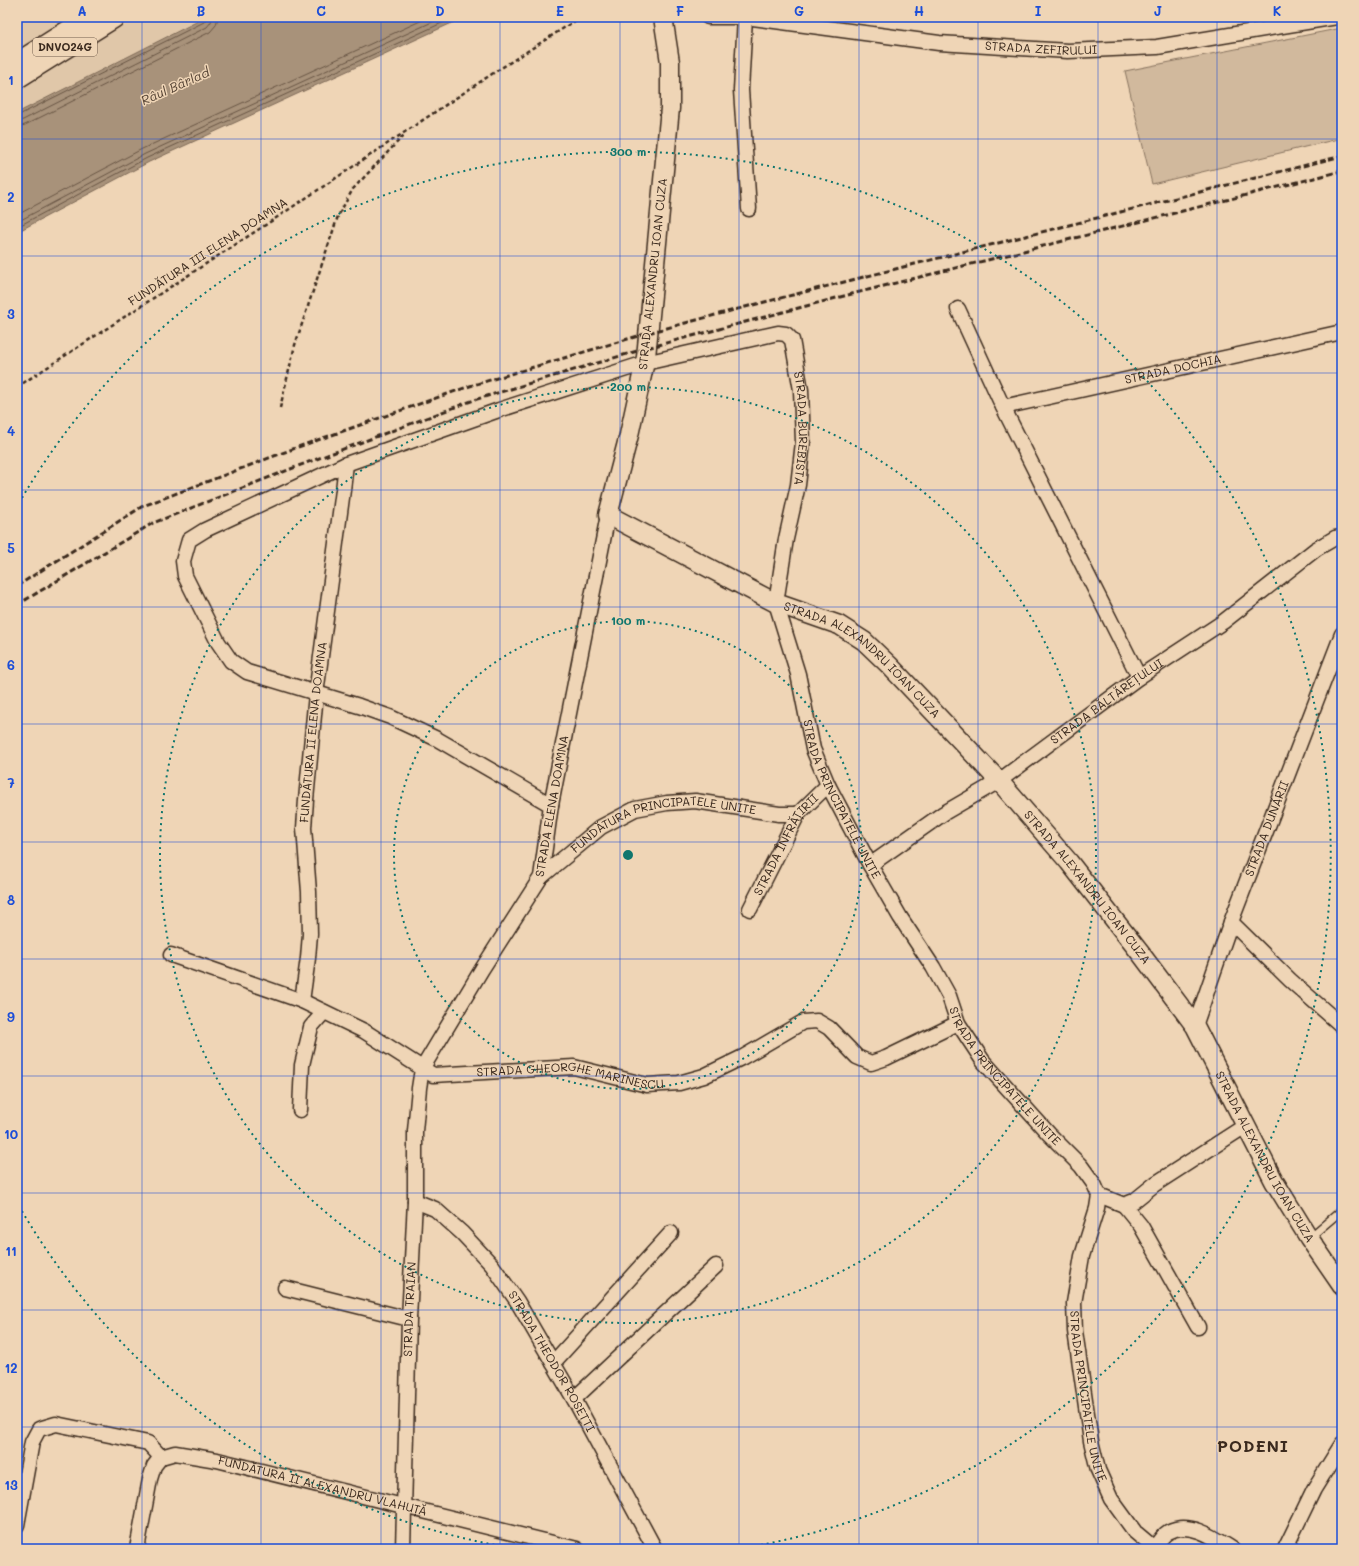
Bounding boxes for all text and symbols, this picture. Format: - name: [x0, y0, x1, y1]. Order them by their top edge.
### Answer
- text: A: [77, 2, 87, 19]
- text: B: [197, 2, 206, 19]
- text: C: [316, 2, 326, 19]
- text: D: [435, 2, 445, 19]
- text: E: [556, 2, 564, 19]
- text: F: [676, 2, 684, 19]
- text: G: [794, 2, 804, 19]
- text: H: [914, 2, 924, 19]
- text: I: [1035, 2, 1042, 19]
- text: J: [1154, 2, 1162, 19]
- text: K: [1273, 2, 1282, 19]
- street label: STRADA ZEFIRULUI: [985, 37, 1097, 58]
- road number: DNVO24G: [33, 38, 97, 56]
- water label: Râul Bârlad: [138, 63, 212, 108]
- text: 1: [8, 71, 14, 88]
- text: 300 m: [610, 143, 646, 159]
- street label: STRADA ALEXANDRU IOAN CUZA: [634, 177, 670, 371]
- text: 2: [7, 188, 15, 205]
- street label: FUNDĂTURA III ELENA DOAMNA: [125, 194, 290, 309]
- text: 3: [7, 305, 15, 322]
- street label: STRADA DOCHIA: [1123, 350, 1222, 387]
- street label: STRADA BUREBISTA: [791, 370, 812, 486]
- text: 200 m: [610, 378, 646, 394]
- text: 4: [7, 422, 15, 439]
- text: 5: [7, 539, 15, 556]
- street label: STRADA ALEXANDRU IOAN CUZA: [782, 597, 944, 721]
- text: 100 m: [611, 612, 645, 628]
- street label: FUNDĂTURA II ELENA DOAMNA: [295, 641, 330, 823]
- street label: STRADA BĂLTĂREȚULUI: [1047, 654, 1166, 747]
- text: 6: [7, 656, 15, 673]
- street label: STRADA PRINCIPATELE UNITE: [800, 718, 885, 881]
- street label: STRADA ELENA DOAMNA: [531, 734, 571, 878]
- text: 7: [7, 774, 15, 791]
- street label: STRADA DUNĂRII: [1240, 778, 1292, 879]
- street label: STRADA ÎNFRĂȚIRII: [749, 790, 821, 898]
- street label: FUNDĂTURA PRINCIPATELE UNITE: [567, 792, 757, 856]
- street label: STRADA ALEXANDRU IOAN CUZA: [1021, 807, 1155, 967]
- centre of rings: [621, 848, 635, 862]
- text: 8: [7, 891, 15, 908]
- street label: STRADA PRINCIPATELE UNITE: [946, 1004, 1065, 1148]
- text: 9: [7, 1008, 15, 1025]
- street label: STRADA GHEORGHE MARINESCU: [476, 1058, 664, 1092]
- street label: STRADA ALEXANDRU IOAN CUZA: [1212, 1068, 1319, 1245]
- text: 10: [4, 1125, 18, 1142]
- text: 11: [5, 1242, 17, 1259]
- street label: STRADA TRAIAN: [399, 1261, 419, 1357]
- street label: STRADA THEODOR ROSETTI: [505, 1287, 599, 1434]
- street label: STRADA PRINCIPATELE UNITE: [1067, 1310, 1111, 1485]
- text: 12: [4, 1359, 18, 1376]
- district label: PODENI: [1217, 1435, 1289, 1456]
- street label: FUNDĂTURA II ALEXANDRU VLAHUȚĂ: [216, 1452, 429, 1519]
- text: 13: [4, 1476, 18, 1493]

